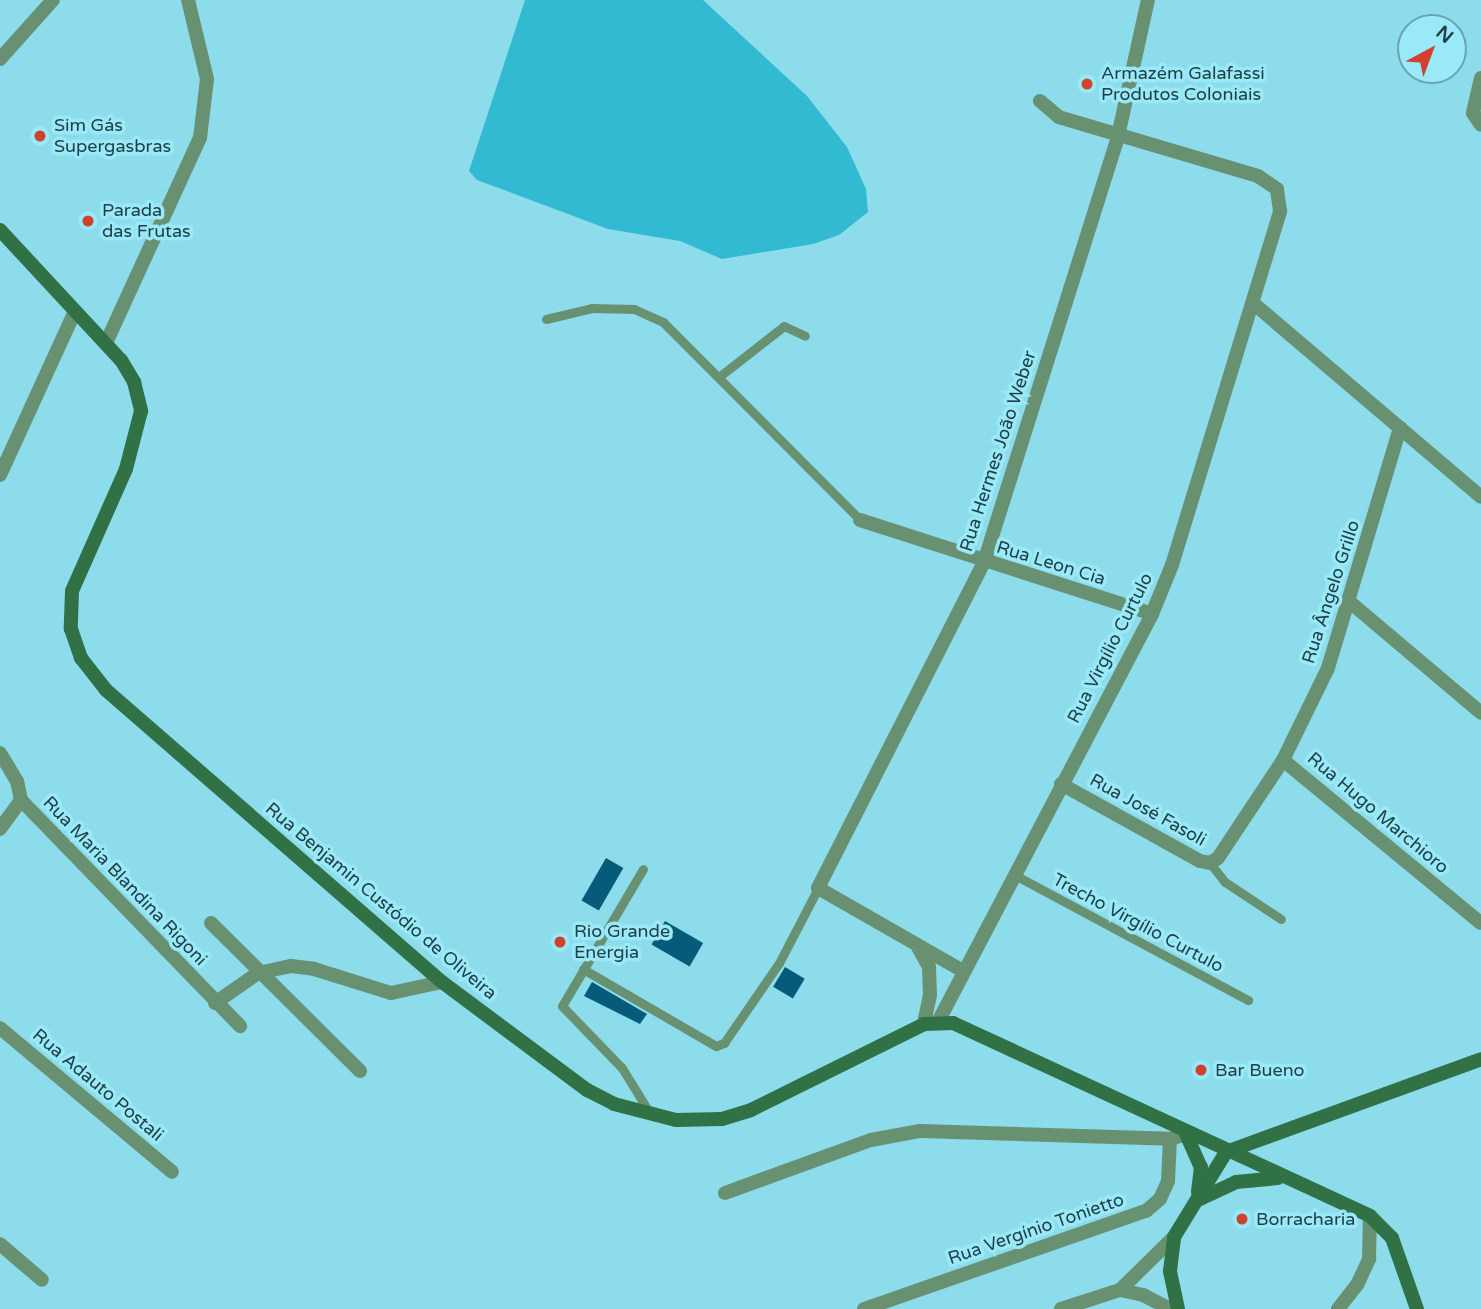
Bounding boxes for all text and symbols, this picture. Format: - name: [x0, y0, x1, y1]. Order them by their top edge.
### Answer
- north arrow: [1397, 14, 1467, 84]
- text: N: [1431, 21, 1457, 48]
- place label: Armazém Galafassi Produtos Coloniais: [1101, 63, 1265, 106]
- marker: Armazém Galafassi Produtos Coloniais: [1079, 76, 1095, 92]
- place label: Sim Gás Supergasbras: [54, 115, 171, 158]
- marker: Sim Gás Supergasbras: [32, 128, 48, 144]
- place label: Parada das Frutas: [102, 200, 191, 242]
- marker: Parada das Frutas: [80, 213, 96, 229]
- street label: Rua Hermes João Weber: [955, 348, 1041, 554]
- street label: Rua Ângelo Grillo: [1298, 518, 1364, 666]
- street label: Rua Leon Cia: [994, 536, 1108, 590]
- street label: Rua Virgílio Curtulo: [1063, 569, 1157, 727]
- street label: Rua Hugo Marchioro: [1303, 748, 1453, 878]
- street label: Rua José Fasoli: [1086, 769, 1210, 851]
- street label: Rua Maria Blandina Rigoni: [38, 792, 212, 970]
- street label: Rua Benjamin Custódio de Oliveira: [261, 798, 501, 1004]
- street label: Trecho Virgílio Curtulo: [1049, 869, 1227, 977]
- place label: Rio Grande Energia: [574, 921, 670, 964]
- marker: Rio Grande Energia: [552, 934, 568, 950]
- street label: Rua Adauto Postali: [28, 1024, 168, 1146]
- place label: Bar Bueno: [1215, 1059, 1305, 1081]
- marker: Bar Bueno: [1193, 1062, 1209, 1078]
- street label: Rua Vergínio Tonietto: [945, 1189, 1127, 1269]
- place label: Borracharia: [1256, 1208, 1355, 1230]
- marker: Borracharia: [1234, 1211, 1250, 1227]

